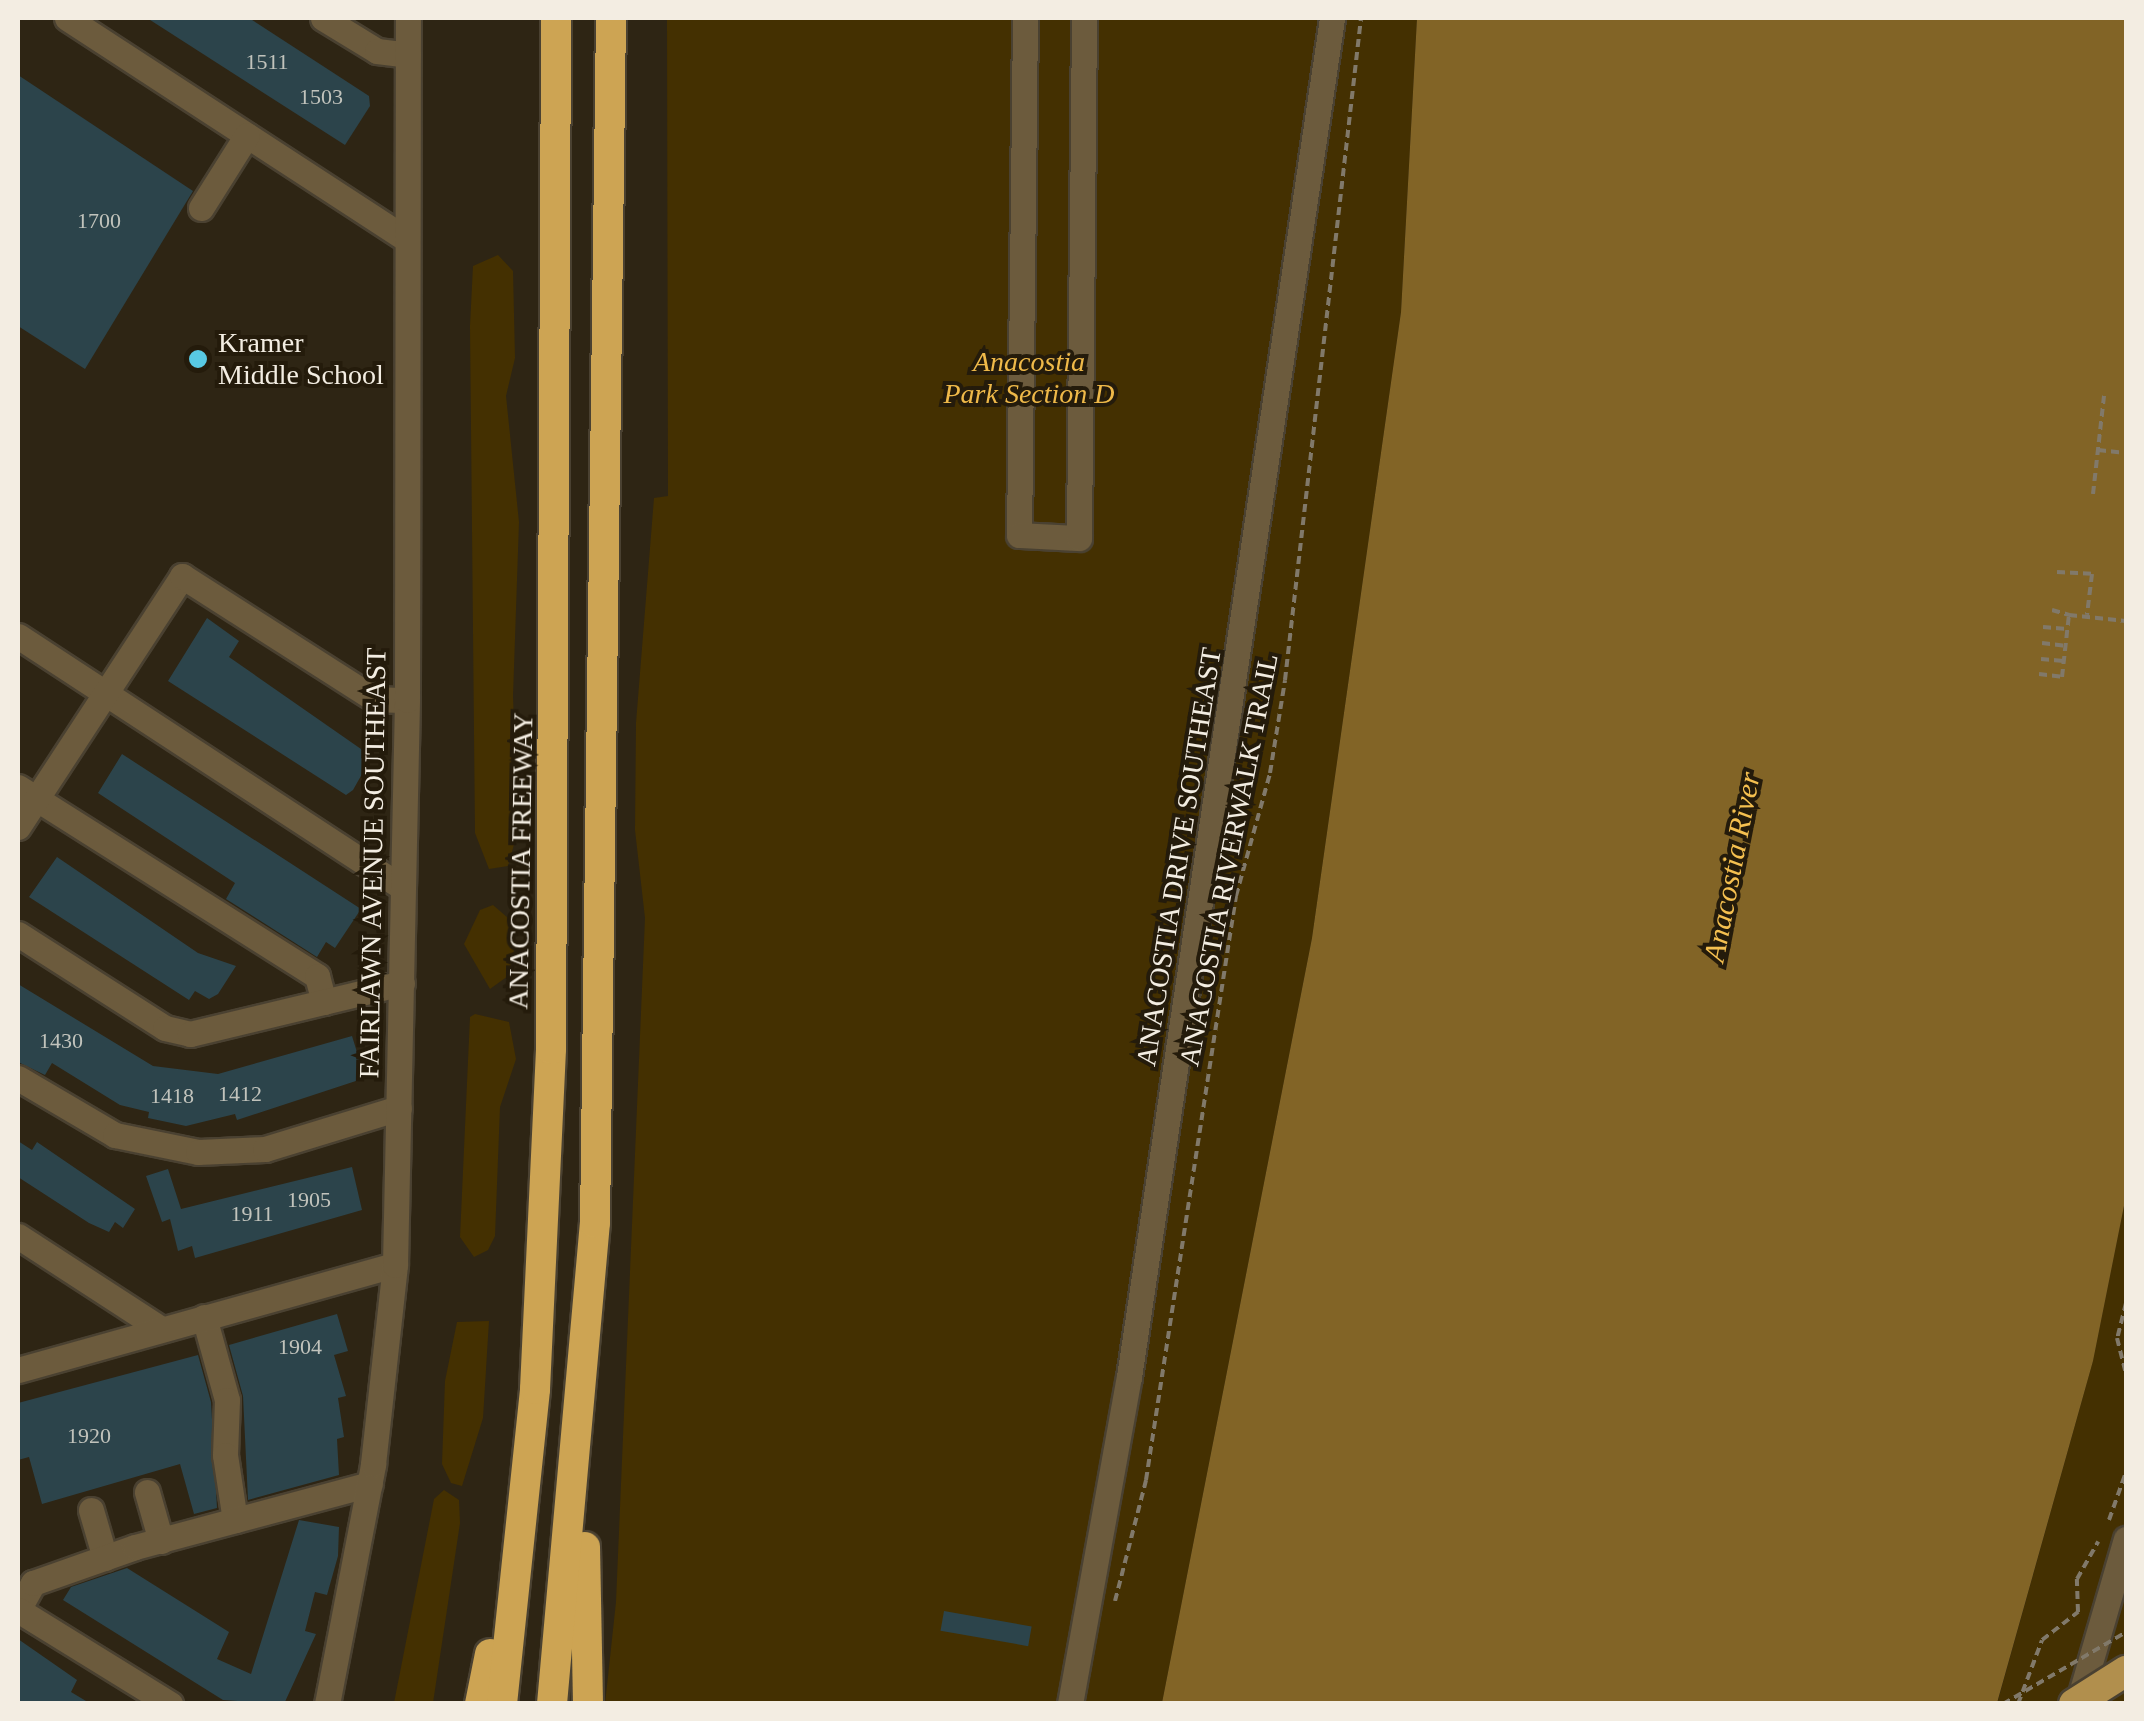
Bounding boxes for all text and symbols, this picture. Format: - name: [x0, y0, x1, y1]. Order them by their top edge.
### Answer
- house number: 1511: [245, 49, 289, 75]
- house number: 1503: [299, 84, 343, 110]
- house number: 1700: [77, 208, 121, 234]
- place label: Kramer Middle School: [218, 326, 384, 392]
- park label: Anacostia Park Section D: [943, 345, 1115, 411]
- marker: Kramer Middle School: [187, 348, 209, 370]
- street label: ANACOSTIA DRIVE SOUTHEAST: [1129, 645, 1229, 1069]
- street label: FAIRLAWN AVENUE SOUTHEAST: [352, 647, 394, 1079]
- street label: ANACOSTIA RIVERWALK TRAIL: [1172, 650, 1286, 1070]
- street label: ANACOSTIA FREEWAY: [502, 712, 540, 1010]
- water label: Anacostia River: [1696, 769, 1768, 965]
- house number: 1430: [39, 1028, 83, 1054]
- house number: 1412: [218, 1081, 262, 1107]
- house number: 1418: [150, 1083, 194, 1109]
- house number: 1905: [287, 1187, 331, 1213]
- house number: 1911: [230, 1201, 274, 1227]
- house number: 1904: [278, 1334, 322, 1360]
- house number: 1920: [67, 1423, 111, 1449]

